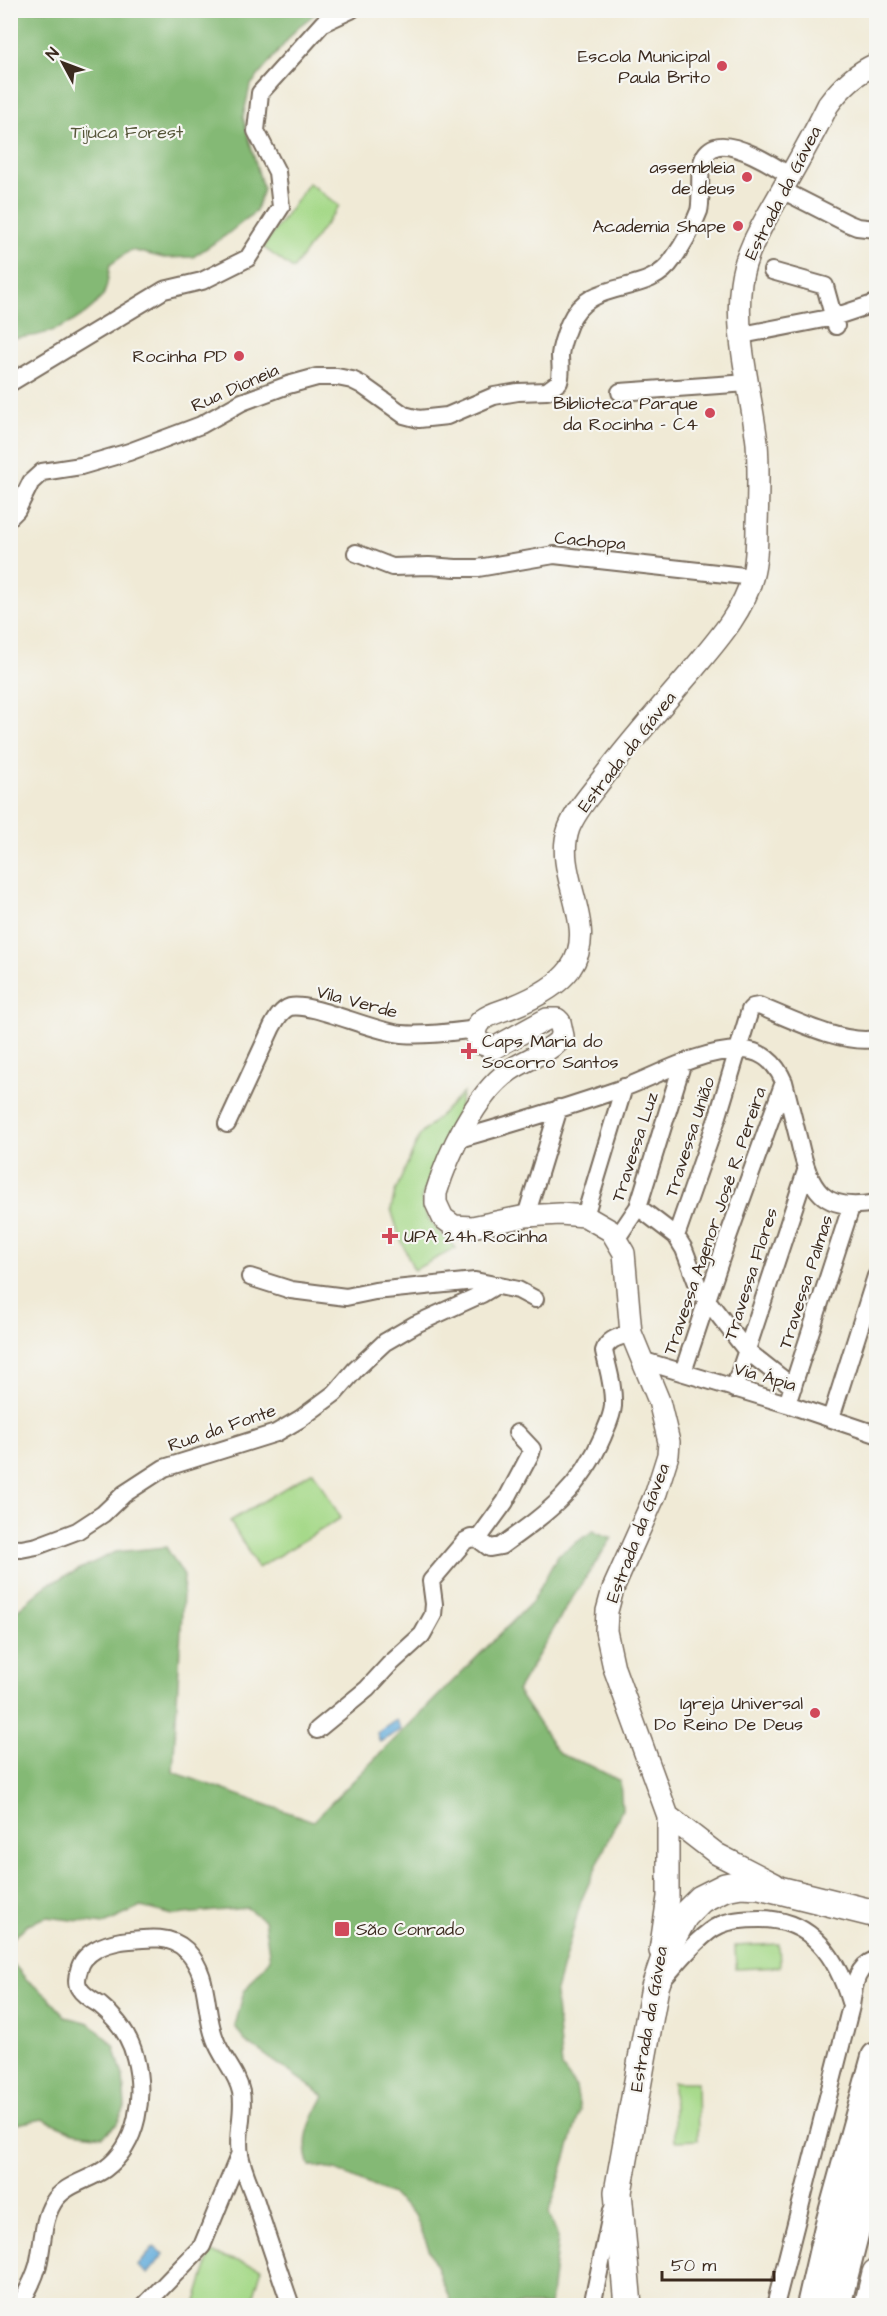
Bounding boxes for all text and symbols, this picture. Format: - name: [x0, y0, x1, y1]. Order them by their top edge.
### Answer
- north arrow: [33, 33, 93, 93]
- text: N: [41, 43, 64, 65]
- place label: Escola Municipal Paula Brito: [578, 44, 710, 90]
- marker: Escola Municipal Paula Brito: [715, 59, 729, 73]
- park label: Tijuca Forest: [71, 120, 184, 145]
- street label: Estrada da Gávea: [738, 122, 828, 264]
- place label: assembleia de deus: [649, 155, 735, 201]
- marker: assembleia de deus: [740, 170, 754, 184]
- place label: Academia Shape: [592, 214, 726, 239]
- marker: Academia Shape: [731, 219, 745, 233]
- place label: Rocinha PD: [133, 344, 227, 369]
- marker: Rocinha PD: [232, 349, 246, 363]
- street label: Rua Dioneia: [187, 358, 283, 418]
- place label: Biblioteca Parque da Rocinha - C4: [553, 391, 698, 437]
- marker: Biblioteca Parque da Rocinha - C4: [703, 406, 717, 420]
- street label: Cachopa: [553, 525, 627, 557]
- street label: Estrada da Gávea: [572, 686, 682, 818]
- street label: Vila Verde: [314, 979, 401, 1025]
- place label: Caps Maria do Socorro Santos: [482, 1029, 619, 1075]
- marker: Caps Maria do Socorro Santos: [460, 1042, 478, 1060]
- street label: Travessa União: [659, 1074, 721, 1200]
- street label: Travessa Agenor José R. Pereira: [657, 1084, 774, 1358]
- street label: Travessa Luz: [605, 1089, 665, 1205]
- street label: Travessa Flores: [718, 1205, 784, 1343]
- street label: Travessa Palmas: [773, 1212, 839, 1352]
- place label: UPA 24h Rocinha: [404, 1224, 547, 1249]
- marker: UPA 24h Rocinha: [381, 1227, 399, 1245]
- street label: Via Ápia: [731, 1356, 799, 1398]
- street label: Rua da Fonte: [165, 1398, 280, 1458]
- street label: Estrada da Gávea: [600, 1460, 676, 1606]
- place label: Igreja Universal Do Reino De Deus: [654, 1691, 803, 1737]
- marker: Igreja Universal Do Reino De Deus: [808, 1706, 822, 1720]
- place label: São Conrado: [356, 1917, 464, 1942]
- marker: São Conrado: [333, 1920, 351, 1938]
- street label: Estrada da Gávea: [624, 1944, 674, 2094]
- scale bar: [662, 2244, 774, 2282]
- text: 50 m: [671, 2253, 716, 2278]

